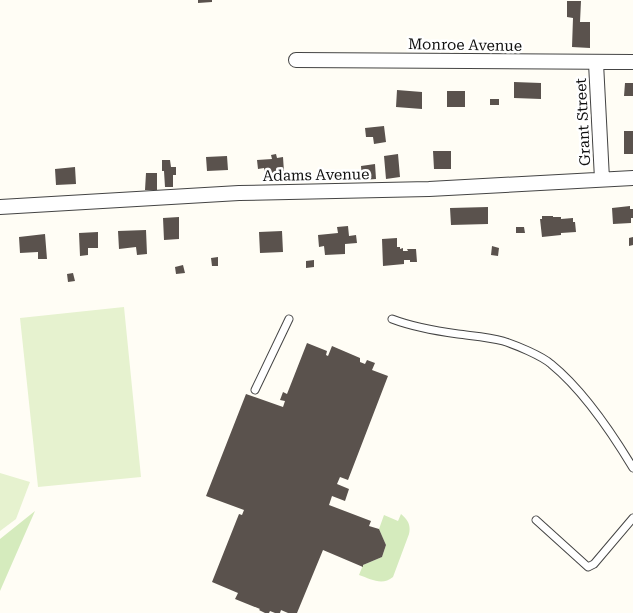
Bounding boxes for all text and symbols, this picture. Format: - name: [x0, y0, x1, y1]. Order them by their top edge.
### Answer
- street label: Monroe Avenue: [408, 35, 522, 55]
- street label: Grant Street: [572, 77, 594, 166]
- street label: Adams Avenue: [263, 165, 369, 185]

